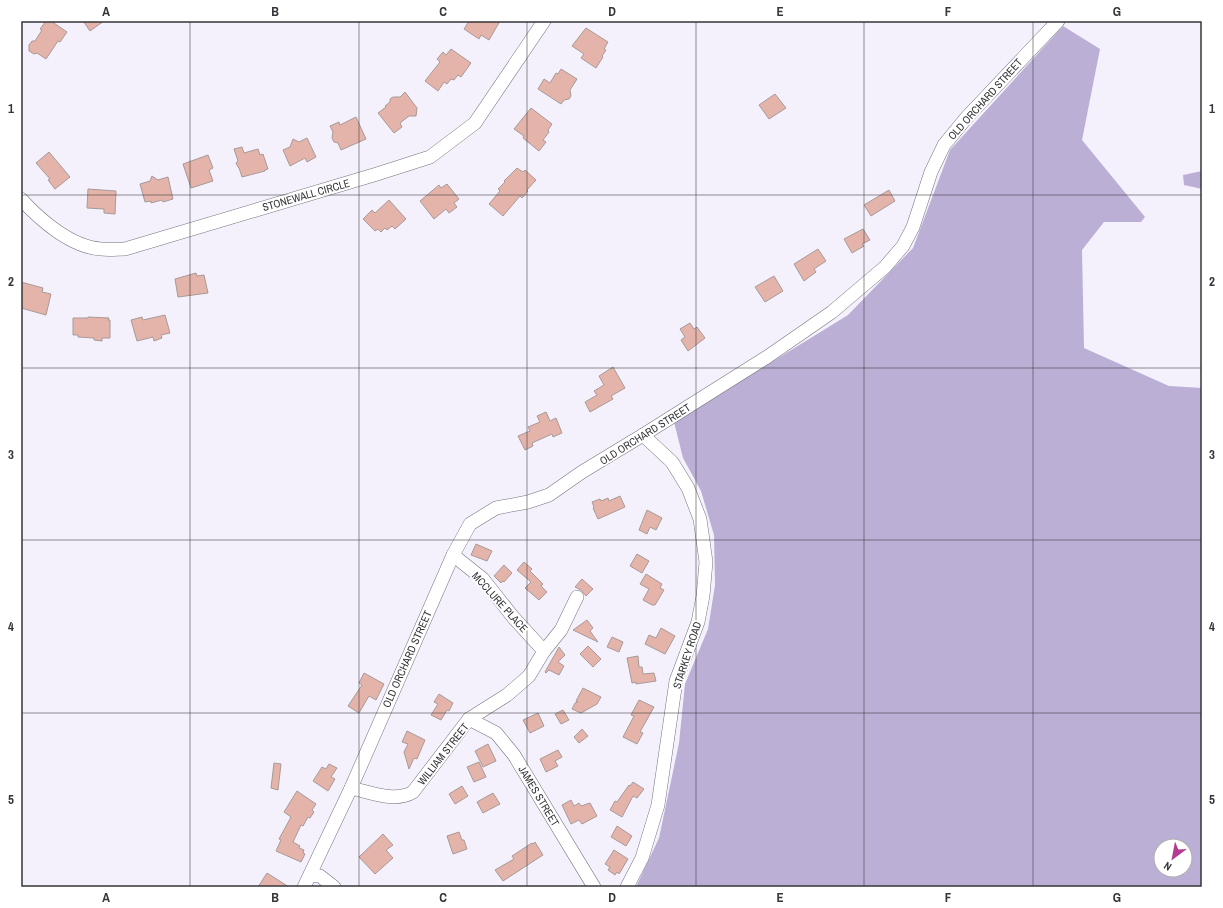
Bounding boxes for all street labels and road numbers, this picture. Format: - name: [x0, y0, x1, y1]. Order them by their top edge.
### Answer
- street label: OLD ORCHARD STREET: [945, 55, 1026, 143]
- street label: STONEWALL CIRCLE: [261, 176, 351, 214]
- street label: OLD ORCHARD STREET: [597, 400, 694, 468]
- street label: MCCLURE PLACE: [469, 569, 531, 635]
- street label: OLD ORCHARD STREET: [379, 608, 435, 710]
- street label: STARKEY ROAD: [670, 620, 704, 690]
- street label: WILLIAM STREET: [414, 720, 472, 788]
- street label: JAMES STREET: [515, 763, 563, 829]

